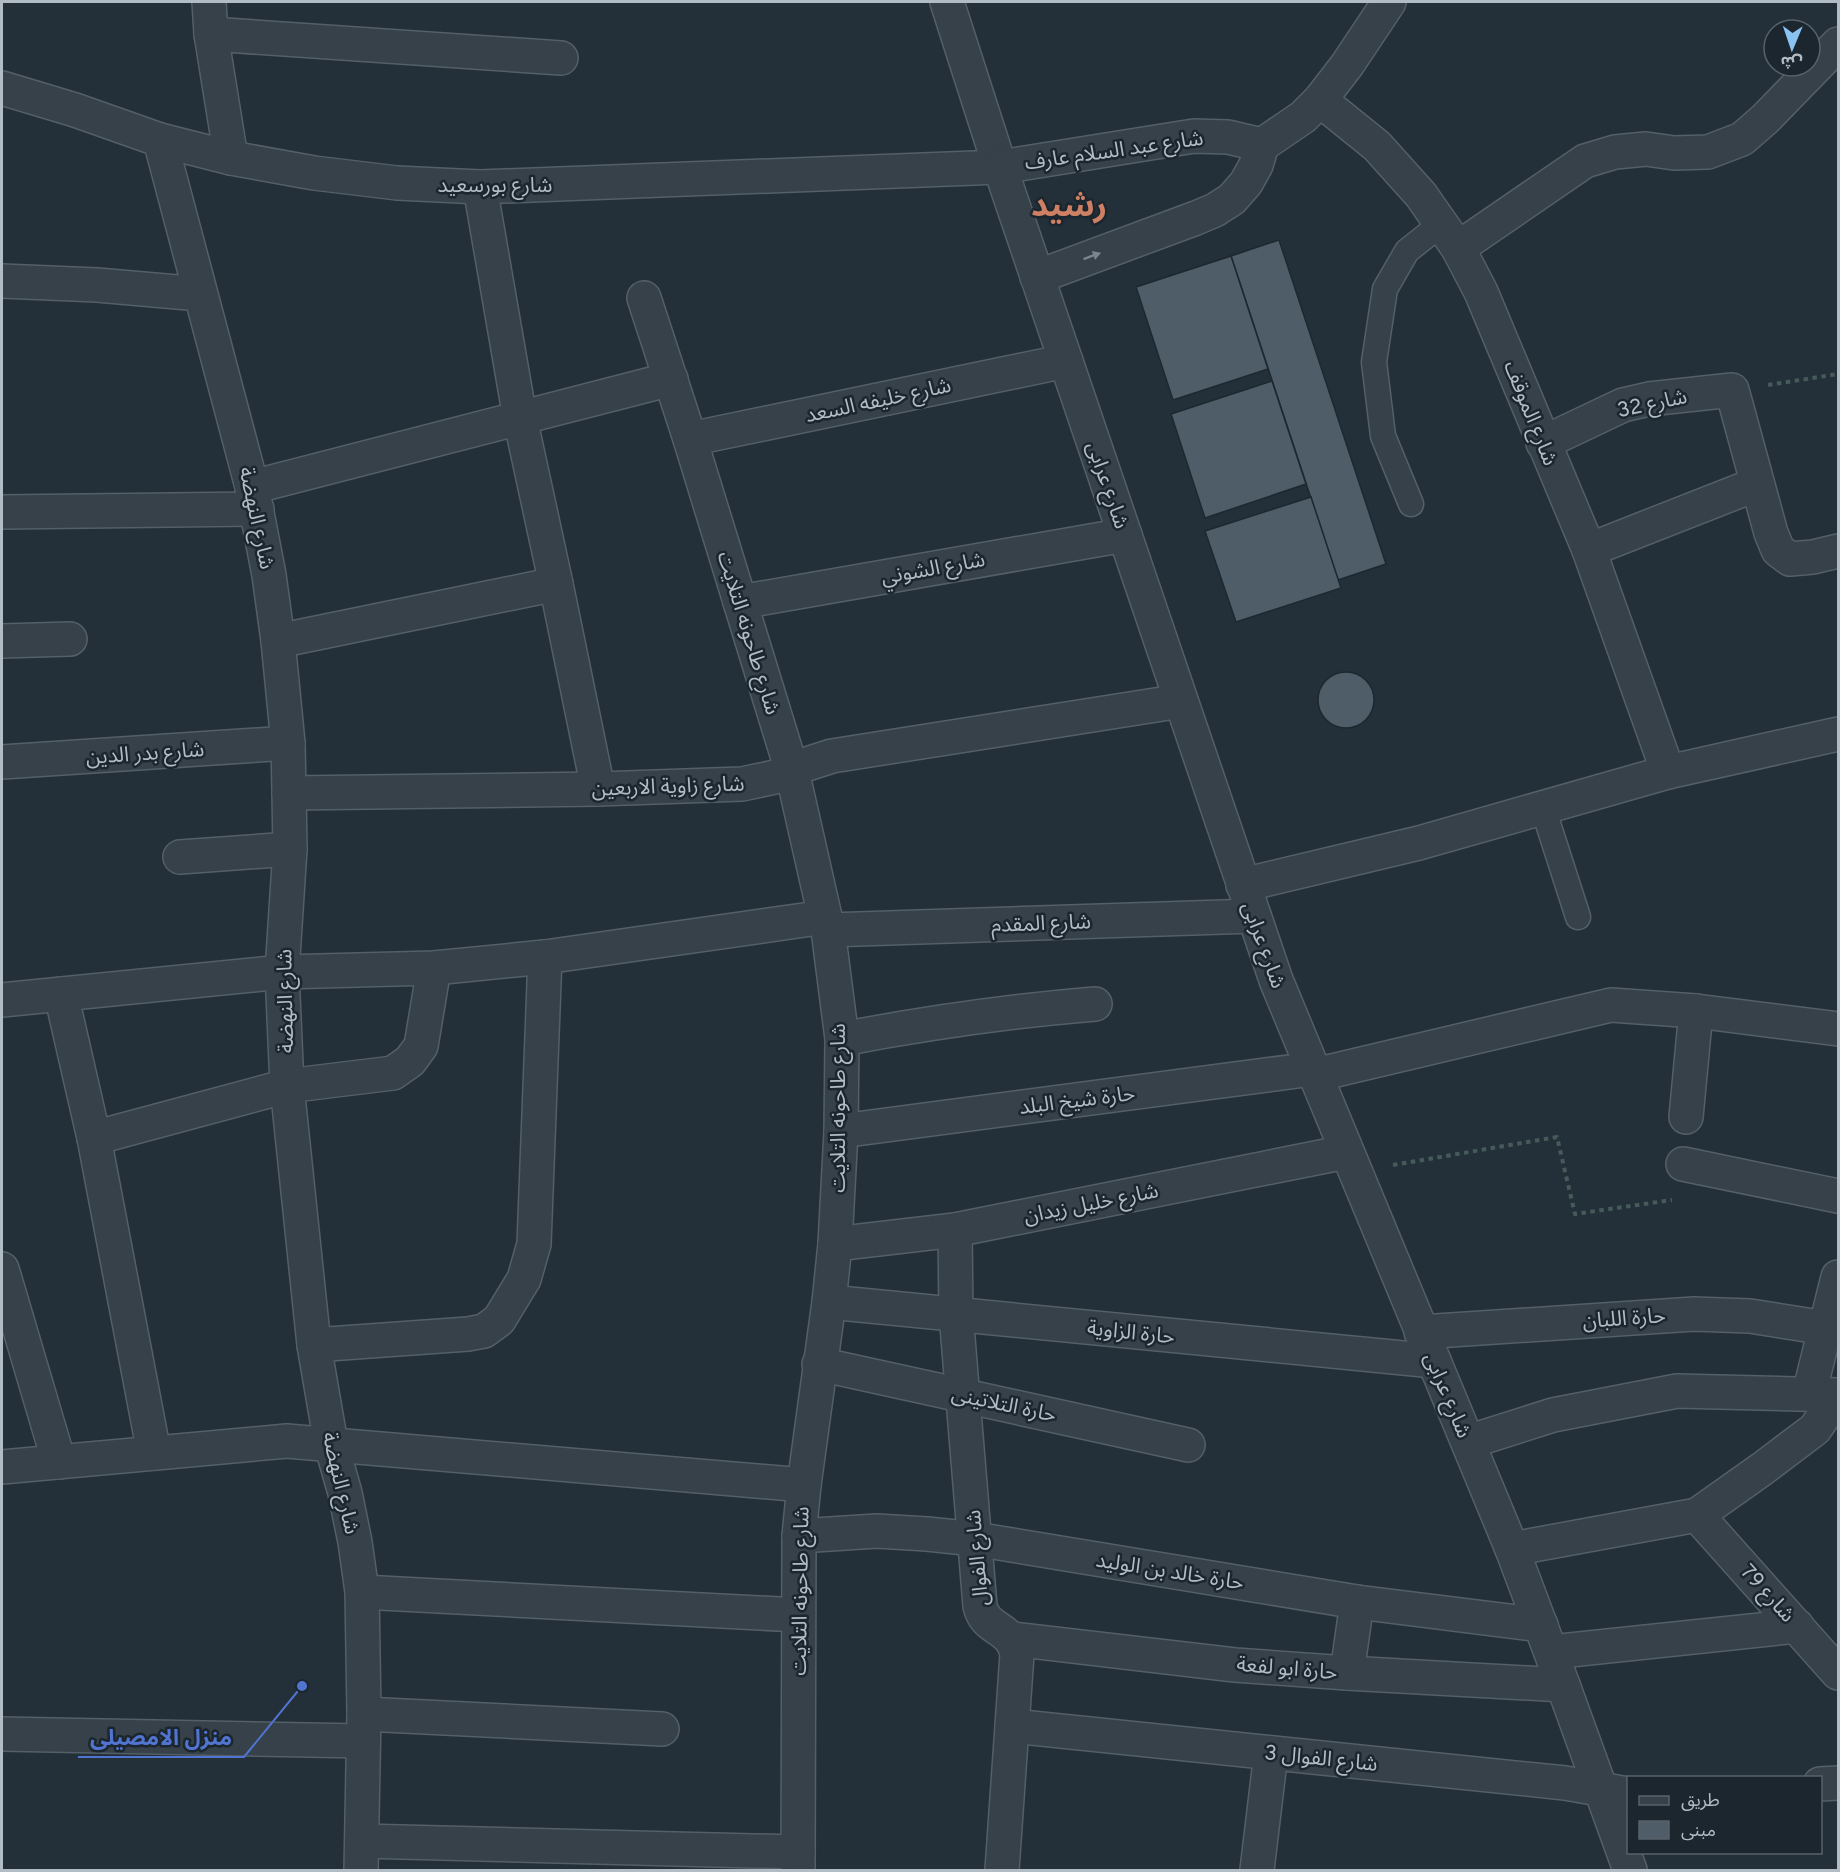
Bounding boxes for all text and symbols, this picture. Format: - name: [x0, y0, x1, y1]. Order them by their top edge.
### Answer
- north arrow: [1762, 18, 1822, 78]
- text: ش: [1780, 51, 1803, 71]
- street label: شارع عبد السلام عارف: [1023, 126, 1205, 178]
- street label: شارع بورسعيد: [438, 173, 552, 200]
- district label: رشيد: [1031, 187, 1107, 229]
- one-way arrow: [1083, 251, 1101, 261]
- street label: شارع الموقف: [1496, 357, 1563, 470]
- street label: شارع خليفه السعد: [803, 373, 954, 430]
- street label: شارع 32: [1615, 384, 1690, 425]
- street label: شارع عرابى: [1079, 438, 1134, 533]
- street label: شارع النهضة: [231, 464, 280, 572]
- street label: شارع الشوني: [879, 547, 988, 593]
- street label: شارع طاحونه التلايت: [710, 549, 785, 718]
- street label: شارع بدر الدين: [85, 737, 205, 772]
- street label: شارع زاوية الاربعين: [591, 771, 745, 804]
- street label: شارع عرابى: [1234, 898, 1291, 993]
- street label: شارع المقدم: [991, 909, 1092, 941]
- street label: شارع النهضة: [272, 949, 301, 1053]
- street label: شارع طاحونه التلايت: [826, 1023, 853, 1193]
- street label: حارة شيخ البلد: [1018, 1081, 1137, 1122]
- street label: شارع خليل زيدان: [1022, 1178, 1161, 1231]
- street label: حارة اللبان: [1582, 1303, 1667, 1336]
- street label: حارة الزاوية: [1086, 1315, 1176, 1352]
- street label: شارع عرابى: [1417, 1349, 1477, 1442]
- street label: حارة التلاتينى: [949, 1381, 1059, 1430]
- street label: شارع النهضة: [315, 1429, 364, 1537]
- street label: شارع طاحونه التلايت: [787, 1506, 816, 1676]
- street label: شارع الفوال: [961, 1509, 996, 1607]
- street label: حارة خالد بن الوليد: [1094, 1547, 1246, 1598]
- street label: شارع 79: [1734, 1559, 1800, 1629]
- street label: حارة ابو لفعة: [1235, 1652, 1339, 1687]
- callout: منزل الامصيلى: [78, 1717, 244, 1757]
- text: منزل الامصيلى: [90, 1726, 232, 1753]
- street label: شارع الفوال 3: [1263, 1740, 1379, 1779]
- legend: [1627, 1776, 1822, 1854]
- text: طريق: [1681, 1790, 1720, 1813]
- text: مبنى: [1681, 1820, 1716, 1843]

